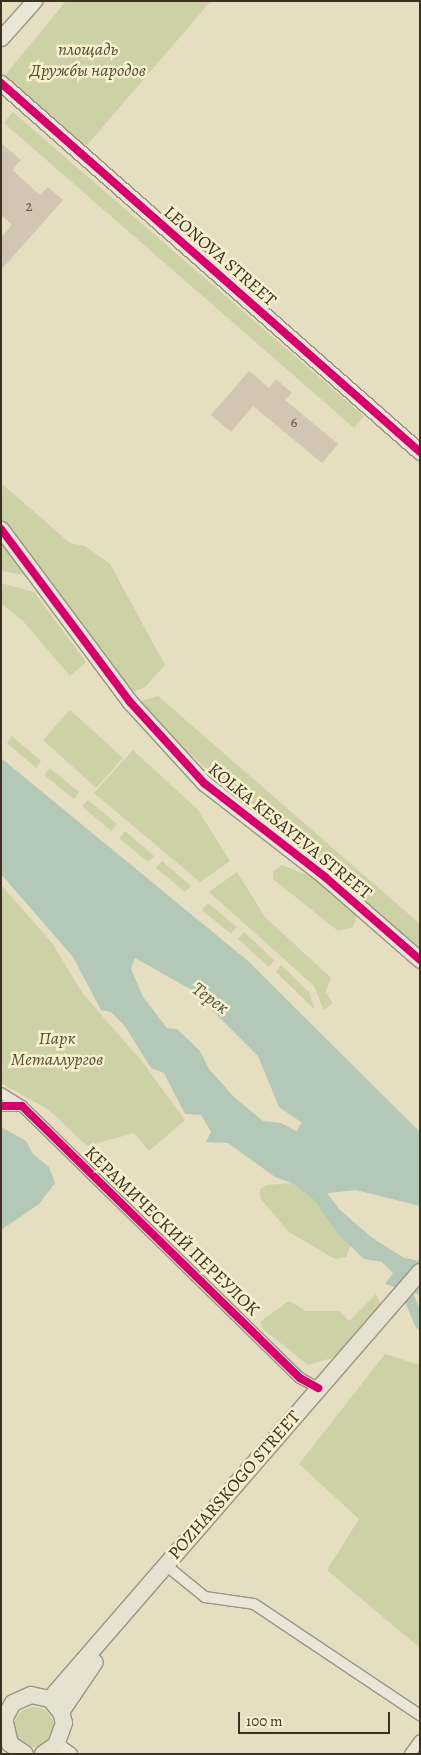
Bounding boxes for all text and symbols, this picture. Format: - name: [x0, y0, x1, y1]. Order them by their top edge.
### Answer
- park label: площадь Дружбы народов: [30, 39, 146, 82]
- house number: 2: [25, 198, 33, 216]
- street label: LEONOVA STREET: [159, 201, 281, 311]
- house number: 6: [291, 414, 297, 432]
- street label: KOLKA KESAYEVA STREET: [204, 758, 376, 904]
- water label: Терек: [187, 978, 233, 1020]
- park label: Парк Металлургов: [11, 1028, 103, 1070]
- street label: КЕРАМИЧЕСКИЙ ПЕРЕУЛОК: [80, 1142, 264, 1320]
- street label: POZHARSKOGO STREET: [164, 1406, 304, 1564]
- scale bar: [241, 1702, 394, 1734]
- text: 100 m: [246, 1711, 283, 1731]

